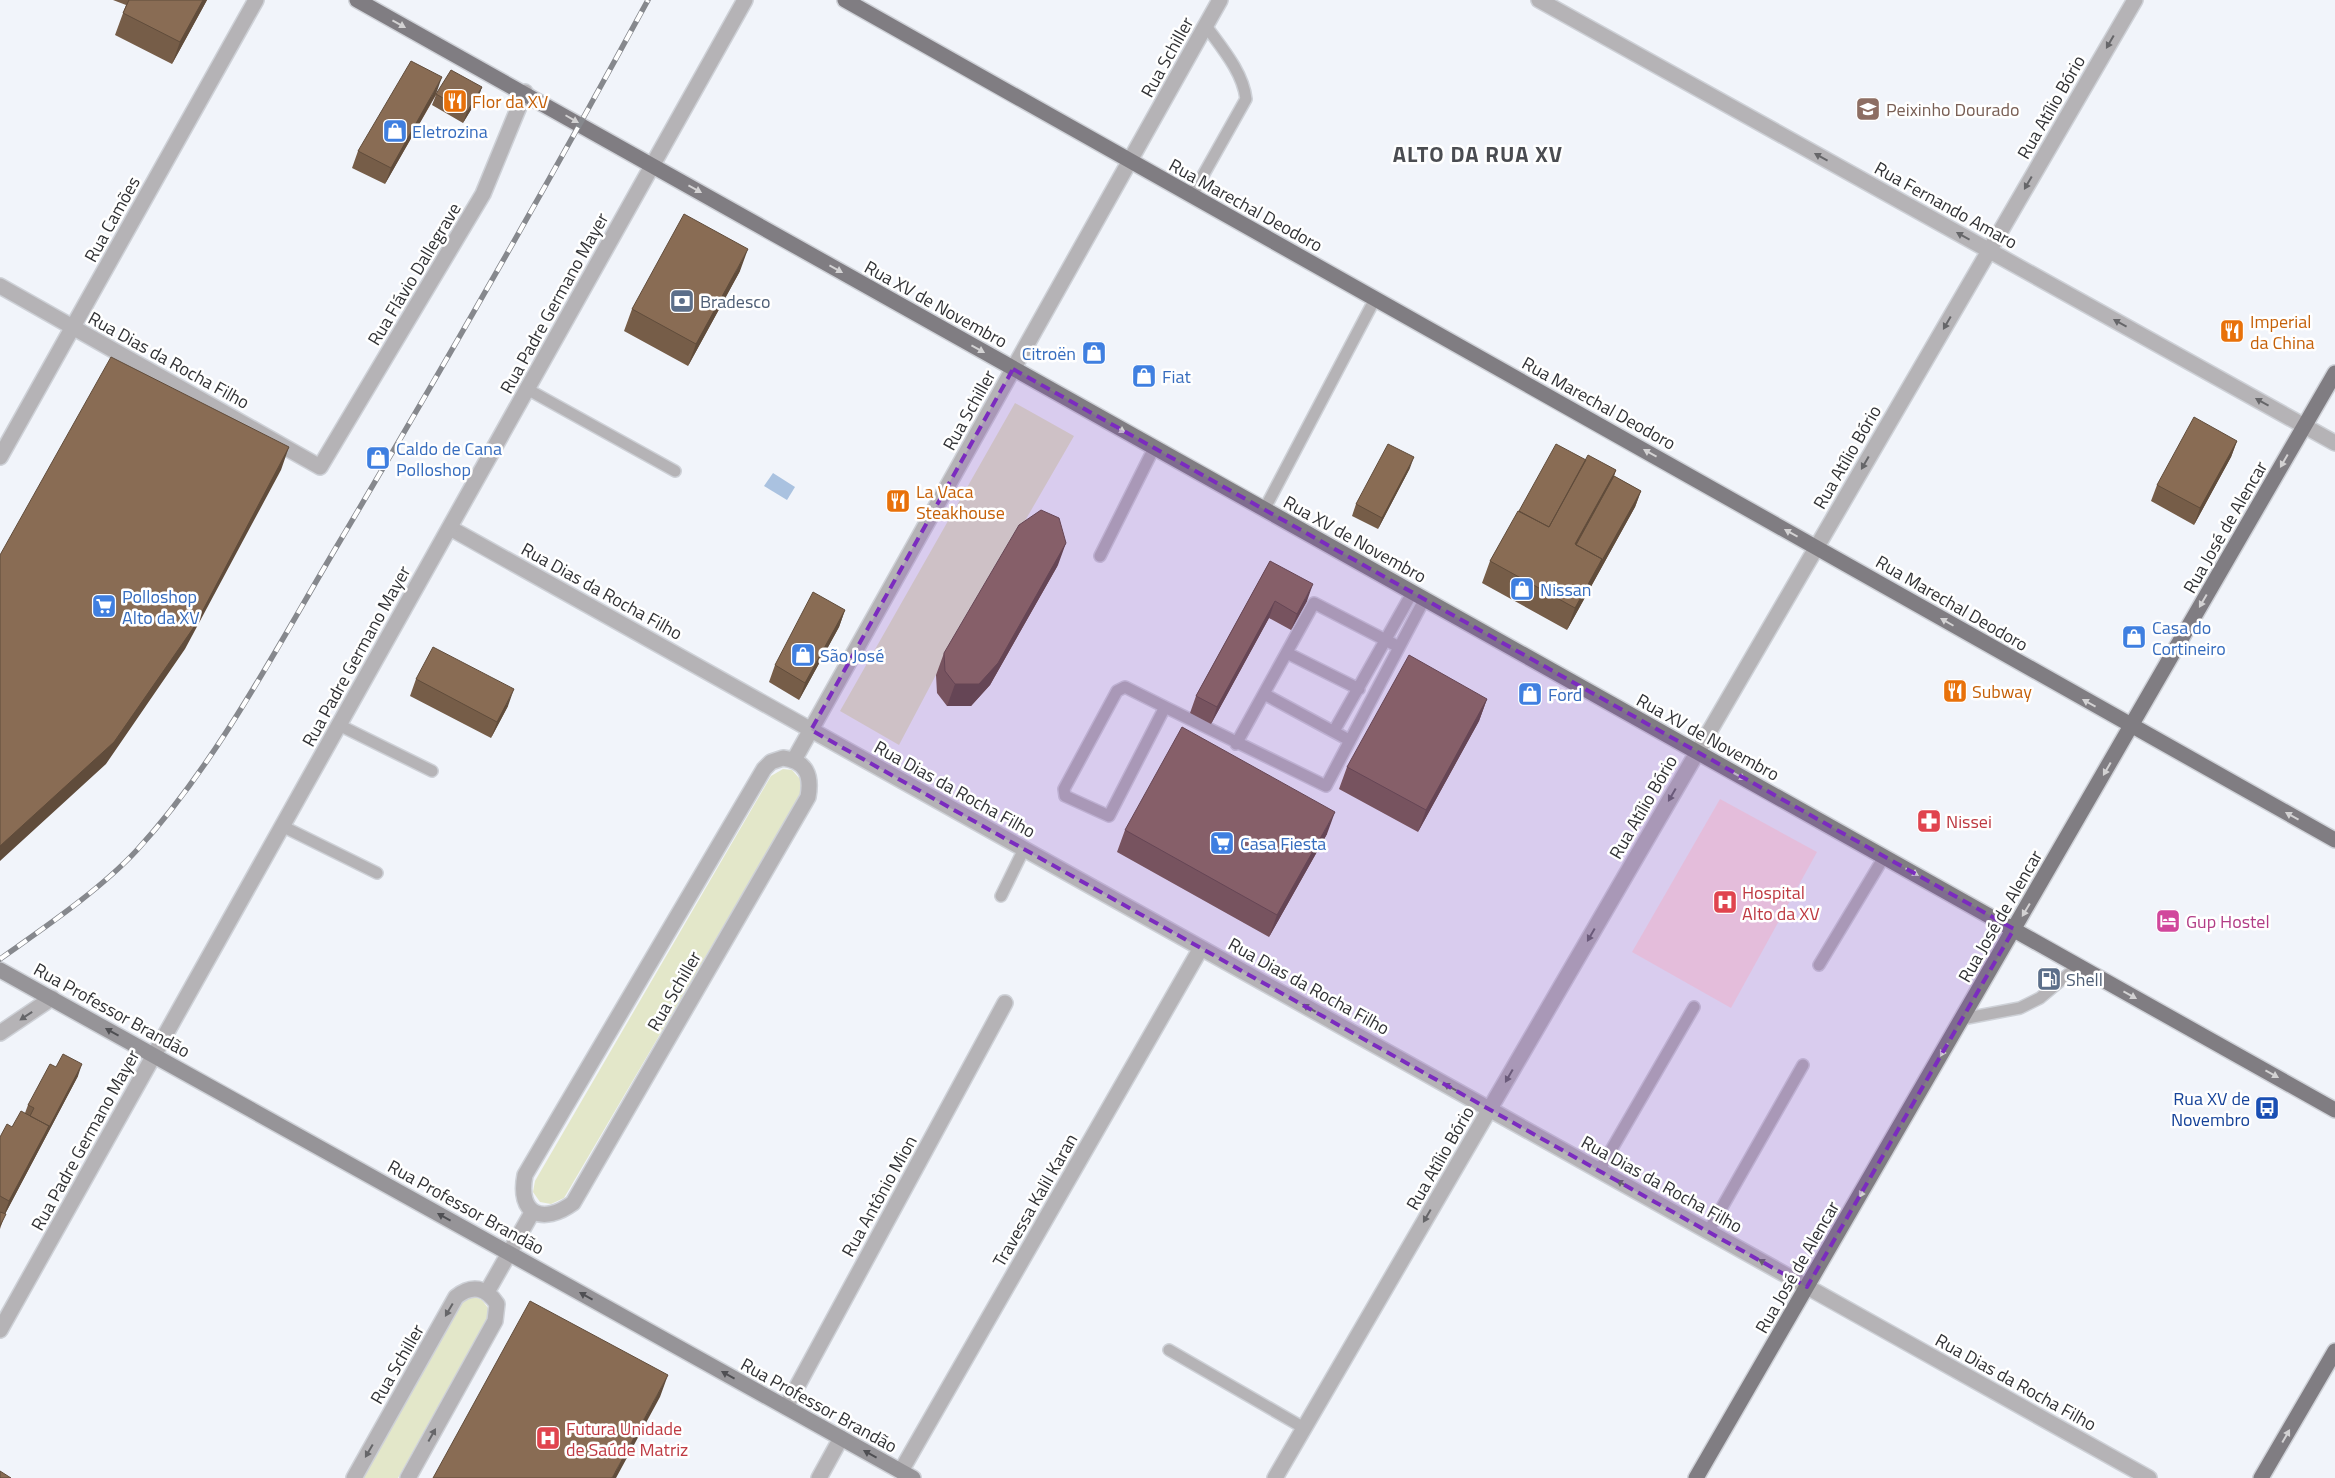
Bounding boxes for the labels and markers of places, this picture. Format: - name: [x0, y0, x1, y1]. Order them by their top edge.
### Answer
- restaurant icon: Flor da XV: [442, 88, 468, 114]
- place label: Flor da XV: [472, 88, 549, 115]
- school or university icon: Peixinho Dourado: [1855, 96, 1881, 122]
- place label: Peixinho Dourado: [1886, 96, 2019, 123]
- shop icon: Eletrozina: [382, 118, 408, 144]
- place label: Eletrozina: [412, 118, 488, 145]
- bank icon: Bradesco: [669, 288, 695, 314]
- place label: Bradesco: [700, 288, 771, 315]
- place label: Imperial da China: [2250, 308, 2315, 356]
- restaurant icon: Imperial da China: [2219, 318, 2245, 344]
- place label: Citroën: [1022, 340, 1076, 367]
- shop icon: Citroën: [1081, 340, 1107, 366]
- shop icon: Fiat: [1131, 363, 1157, 389]
- place label: Fiat: [1162, 363, 1191, 390]
- place label: Caldo de Cana Polloshop: [396, 435, 502, 483]
- shop icon: Caldo de Cana Polloshop: [365, 445, 391, 471]
- place label: La Vaca Steakhouse: [916, 478, 1005, 526]
- restaurant icon: La Vaca Steakhouse: [885, 488, 911, 514]
- shop icon: Nissan: [1509, 576, 1535, 602]
- place label: Nissan: [1540, 576, 1592, 603]
- place label: Polloshop Alto da XV: [122, 583, 200, 631]
- supermarket icon: Polloshop Alto da XV: [91, 593, 117, 619]
- place label: Casa do Cortineiro: [2152, 614, 2226, 662]
- shop icon: Casa do Cortineiro: [2121, 624, 2147, 650]
- shop icon: São José: [790, 642, 816, 668]
- place label: São José: [820, 642, 884, 669]
- restaurant icon: Subway: [1942, 678, 1968, 704]
- place label: Subway: [1972, 678, 2032, 705]
- shop icon: Ford: [1517, 681, 1543, 707]
- place label: Ford: [1548, 681, 1582, 708]
- pharmacy icon: Nissei: [1916, 808, 1942, 834]
- place label: Nissei: [1946, 808, 1992, 835]
- supermarket icon: Casa Fiesta: [1209, 830, 1235, 856]
- place label: Casa Fiesta: [1240, 830, 1326, 857]
- place label: Hospital Alto da XV: [1742, 879, 1820, 927]
- hospital icon: Hospital Alto da XV: [1712, 889, 1738, 915]
- hotel icon: Gup Hostel: [2155, 908, 2181, 934]
- place label: Gup Hostel: [2186, 908, 2270, 935]
- fuel station icon: Shell: [2036, 966, 2062, 992]
- place label: Shell: [2066, 966, 2103, 993]
- place label: Rua XV de Novembro: [2171, 1085, 2250, 1133]
- bus stop icon: Rua XV de Novembro: [2254, 1095, 2280, 1121]
- place label: Futura Unidade de Saúde Matriz: [566, 1415, 688, 1463]
- hospital icon: Futura Unidade de Saúde Matriz: [535, 1425, 561, 1451]

